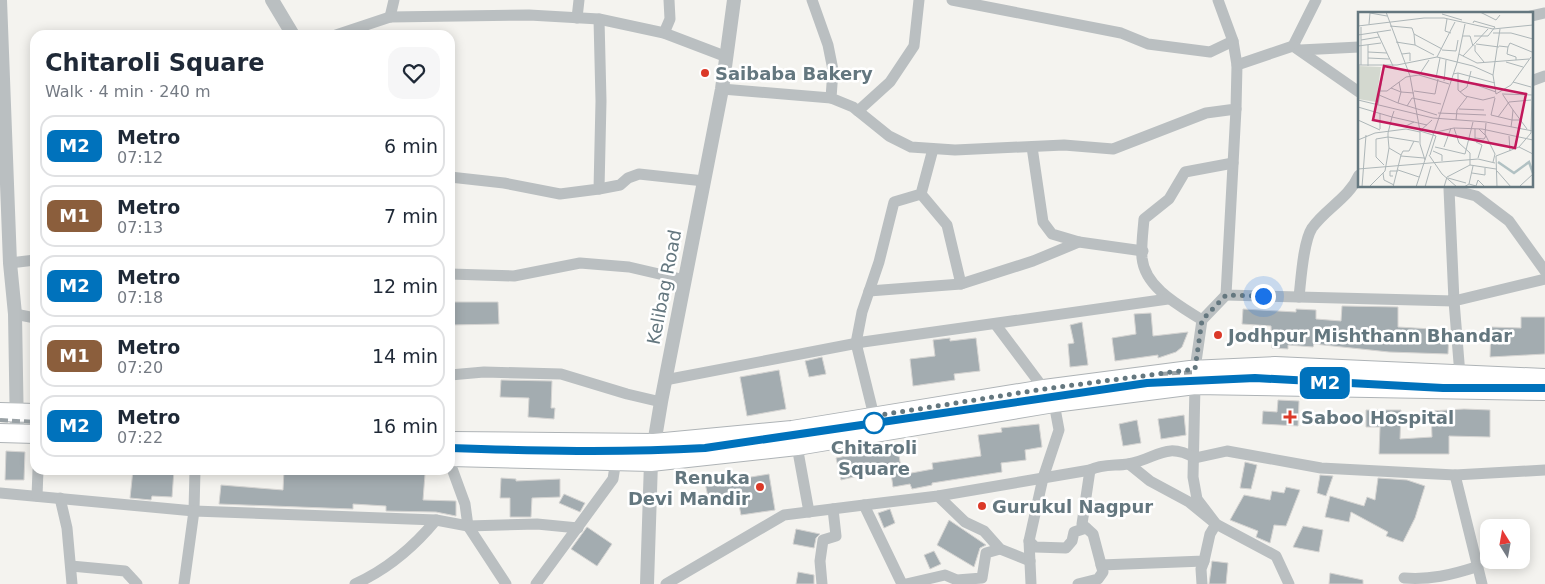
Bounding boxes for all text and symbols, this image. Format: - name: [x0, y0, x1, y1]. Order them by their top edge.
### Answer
- inset map: [1358, 12, 1532, 188]
- button: heart: [388, 47, 440, 99]
- text: Chitaroli Square: [45, 49, 265, 77]
- place label: Saibaba Bakery: [715, 63, 873, 84]
- marker: Saibaba Bakery: [699, 67, 711, 79]
- text: Walk · 4 min · 240 m: [45, 82, 210, 101]
- text: Metro: [117, 126, 180, 148]
- text: M2: [59, 135, 90, 156]
- text: 6 min: [384, 135, 438, 157]
- text: 07:12: [117, 148, 163, 167]
- text: Metro: [117, 196, 180, 218]
- text: M1: [59, 205, 90, 226]
- text: 7 min: [384, 205, 438, 227]
- text: 07:13: [117, 218, 163, 237]
- street label: Kelibag Road: [643, 228, 685, 346]
- text: Metro: [117, 266, 180, 288]
- text: M2: [59, 275, 90, 296]
- text: 12 min: [372, 275, 438, 297]
- your location: [1251, 284, 1276, 309]
- text: 07:18: [117, 288, 163, 307]
- place label: Jodhpur Mishthann Bhandar: [1226, 325, 1512, 346]
- marker: Jodhpur Mishthann Bhandar: [1212, 329, 1224, 341]
- text: Metro: [117, 336, 180, 358]
- text: M1: [59, 345, 90, 366]
- text: 14 min: [372, 345, 438, 367]
- text: 07:20: [117, 358, 163, 377]
- line badge: M2: [1302, 367, 1348, 399]
- text: M2: [1310, 372, 1340, 393]
- text: Metro: [117, 406, 180, 428]
- place label: Saboo Hospital: [1301, 407, 1454, 428]
- marker: Saboo Hospital: [1283, 410, 1297, 424]
- marker: Chitaroli Square: [863, 412, 885, 434]
- text: M2: [59, 415, 90, 436]
- text: 16 min: [372, 415, 438, 437]
- text: 07:22: [117, 428, 163, 447]
- place label: Chitaroli Square: [831, 437, 917, 479]
- place label: Renuka Devi Mandir: [628, 467, 750, 509]
- marker: Renuka Devi Mandir: [754, 481, 766, 493]
- place label: Gurukul Nagpur: [992, 496, 1153, 517]
- marker: Gurukul Nagpur: [976, 500, 988, 512]
- north arrow: [1480, 519, 1530, 569]
- map controls: [1480, 519, 1530, 569]

